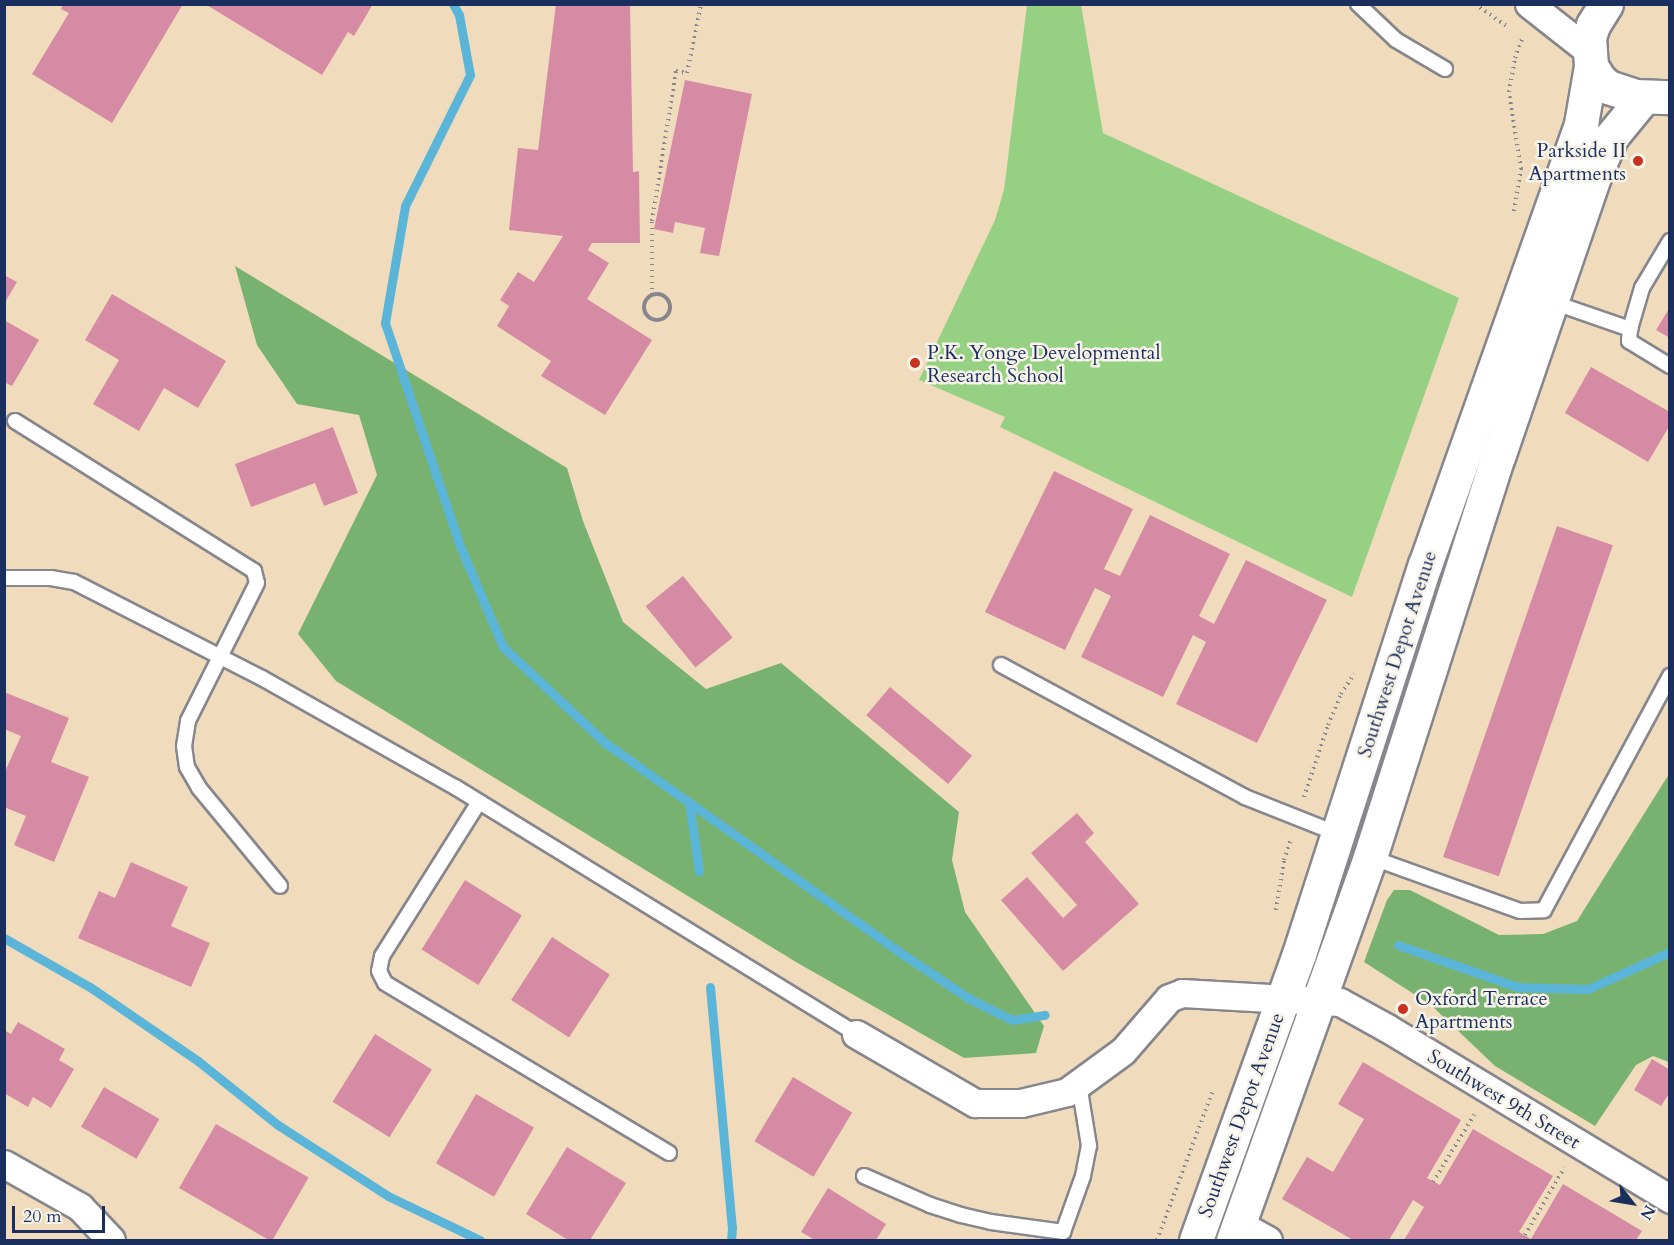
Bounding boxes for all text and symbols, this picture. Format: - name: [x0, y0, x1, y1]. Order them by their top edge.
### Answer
- place label: Parkside II Apartments: [1528, 138, 1626, 185]
- marker: Parkside II Apartments: [1631, 154, 1645, 168]
- place label: P.K. Yonge Developmental Research School: [927, 340, 1160, 387]
- marker: P.K. Yonge Developmental Research School: [908, 356, 922, 370]
- street label: Southwest Depot Avenue: [1352, 548, 1442, 760]
- place label: Oxford Terrace Apartments: [1415, 986, 1548, 1033]
- marker: Oxford Terrace Apartments: [1396, 1002, 1410, 1016]
- street label: Southwest Depot Avenue: [1193, 1009, 1289, 1221]
- street label: Southwest 9th Street: [1423, 1044, 1585, 1154]
- north arrow: [1602, 1173, 1662, 1233]
- scale bar: [15, 1194, 108, 1232]
- text: N: [1634, 1201, 1660, 1224]
- text: 20 m: [23, 1204, 62, 1229]

